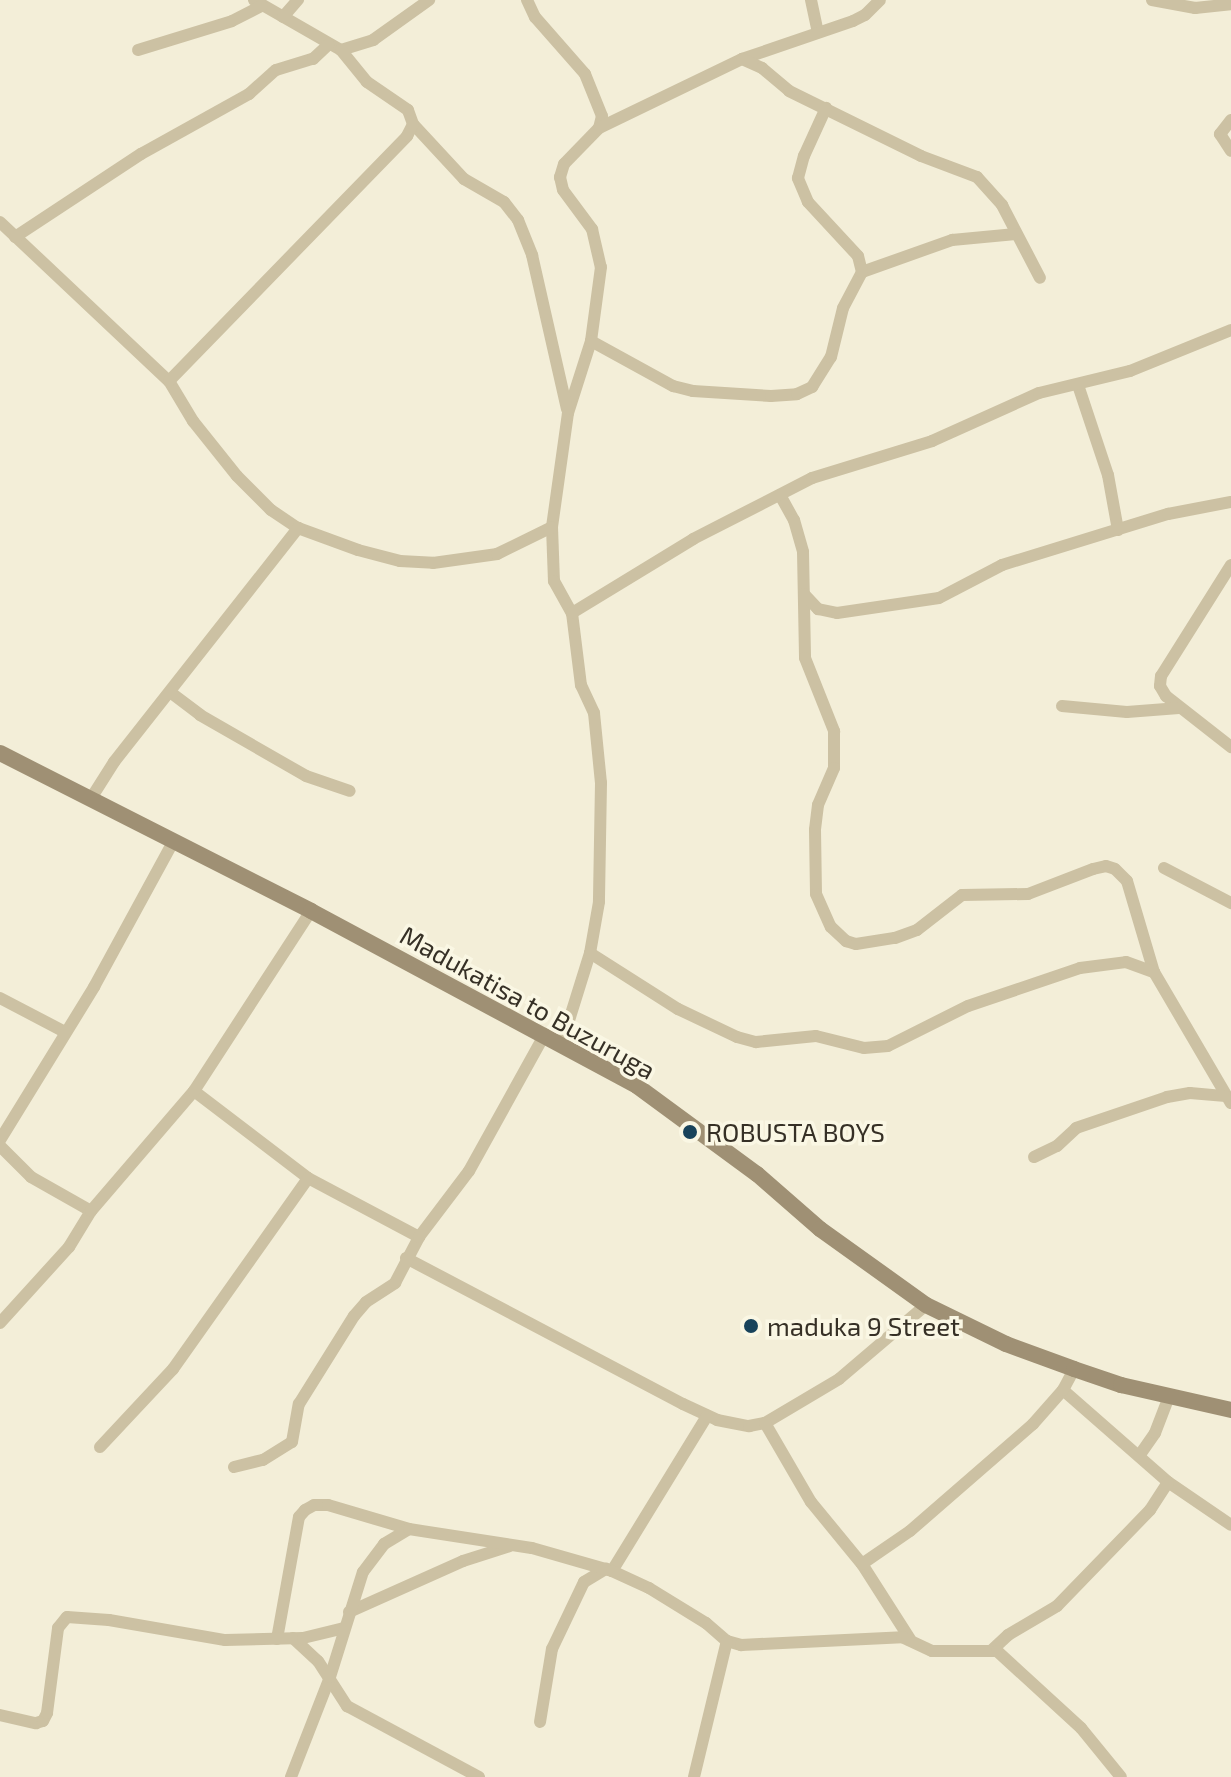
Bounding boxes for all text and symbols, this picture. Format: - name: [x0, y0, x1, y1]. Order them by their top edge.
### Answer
- street label: Madukatisa to Buzuruga: [395, 919, 661, 1085]
- place label: ROBUSTA BOYS: [706, 1116, 885, 1148]
- marker: ROBUSTA BOYS: [681, 1123, 699, 1141]
- place label: maduka 9 Street: [767, 1310, 960, 1342]
- marker: maduka 9 Street: [742, 1317, 760, 1335]

